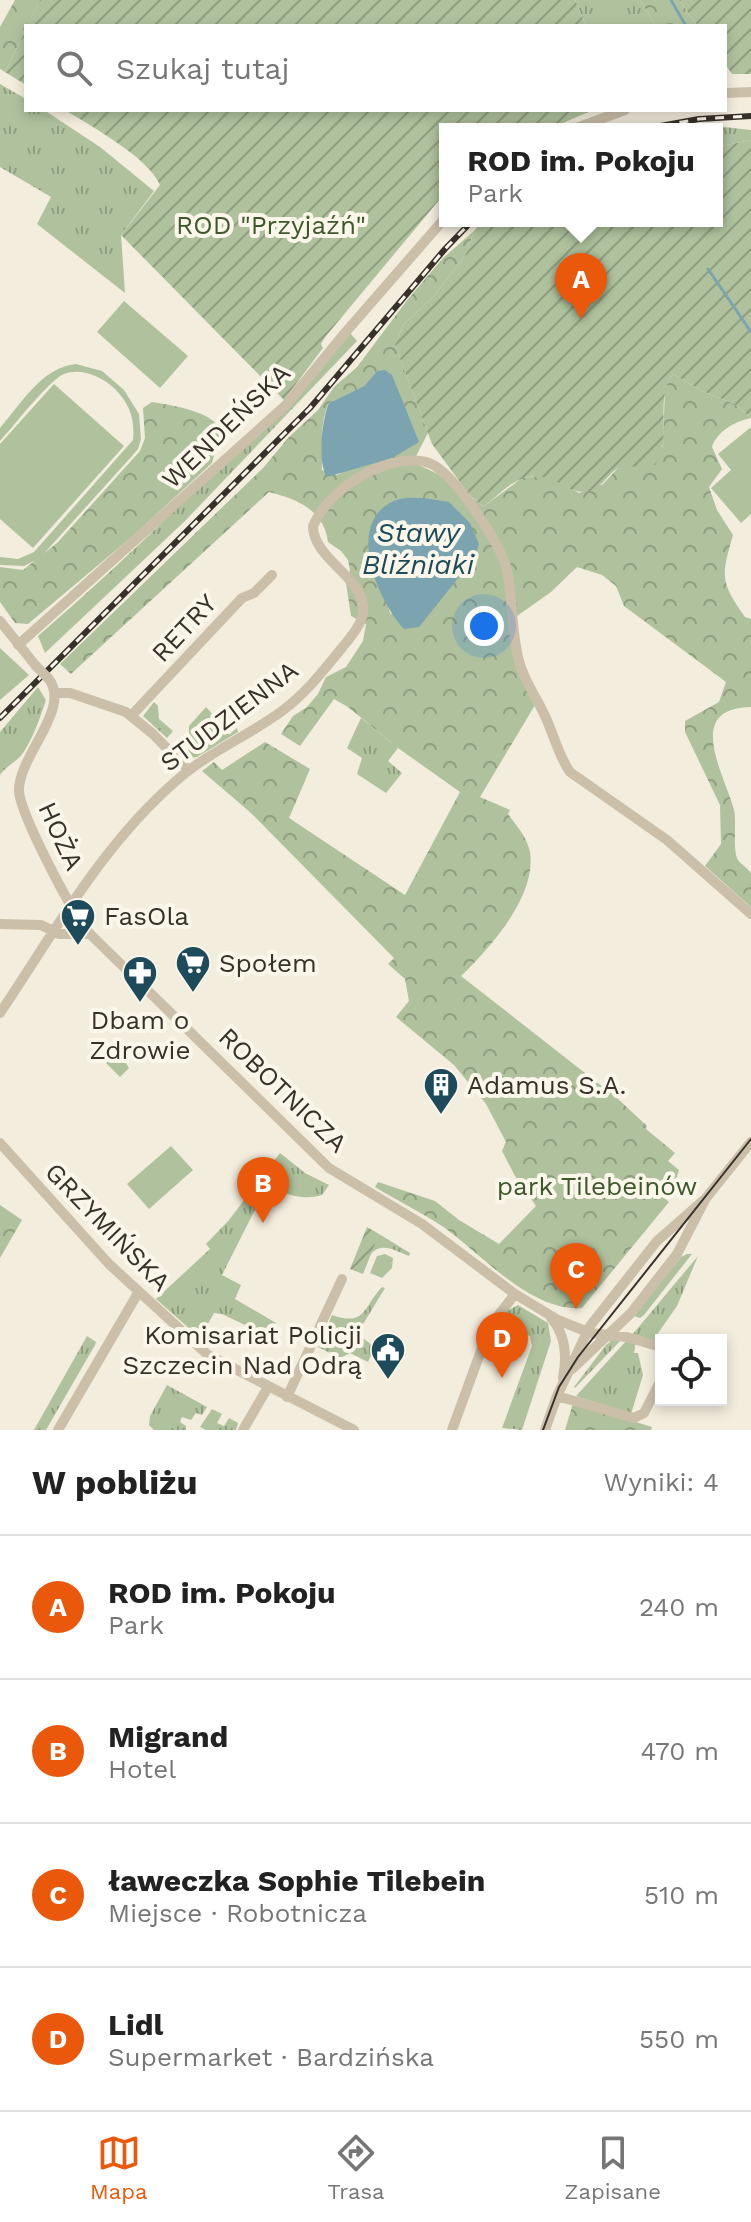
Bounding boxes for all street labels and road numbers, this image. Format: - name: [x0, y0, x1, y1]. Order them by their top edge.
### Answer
- street label: WENDEŃSKA: [156, 358, 296, 494]
- street label: RETRY: [145, 588, 223, 668]
- street label: STUDZIENNA: [154, 655, 304, 777]
- street label: HOŻA: [32, 797, 90, 875]
- street label: ROBOTNICZA: [213, 1021, 353, 1159]
- street label: GRZYMIŃSKA: [39, 1157, 177, 1297]

